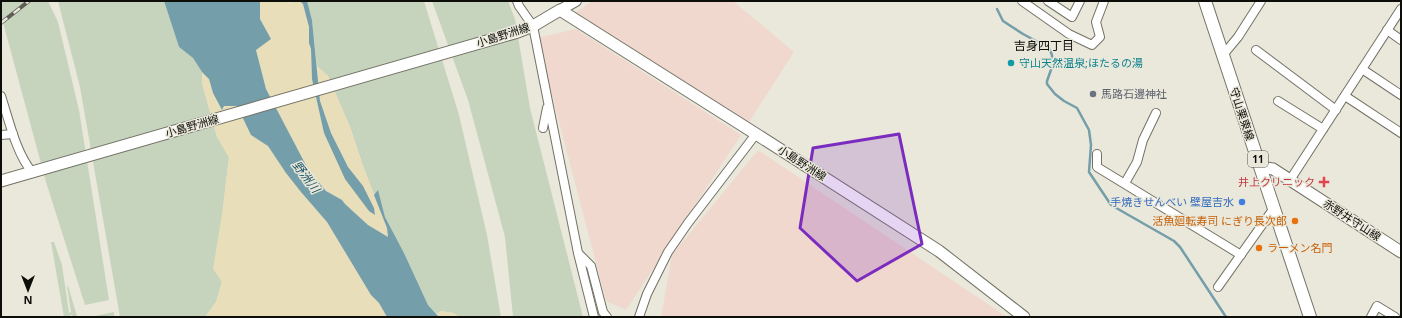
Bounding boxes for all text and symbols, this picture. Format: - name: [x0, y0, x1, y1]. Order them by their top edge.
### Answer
- street label: 小島野洲線: [474, 19, 531, 50]
- district label: 吉身四丁目: [1014, 37, 1074, 54]
- place label: 守山天然温泉;ほたるの湯: [1019, 55, 1143, 70]
- marker: 守山天然温泉;ほたるの湯: [1006, 58, 1016, 68]
- street label: 守山栗東線: [1227, 85, 1258, 142]
- place label: 馬路石邊神社: [1101, 86, 1167, 101]
- marker: 馬路石邊神社: [1088, 89, 1098, 99]
- street label: 小島野洲線: [163, 111, 220, 140]
- street label: 小島野洲線: [775, 141, 829, 184]
- road number: 11: [1248, 151, 1268, 167]
- water label: 野洲川: [289, 157, 325, 198]
- place label: 井上クリニック: [1238, 174, 1315, 189]
- marker: 井上クリニック: [1318, 176, 1330, 188]
- place label: 手焼きせんべい 壁屋吉水: [1110, 194, 1234, 209]
- street label: 赤野井守山線: [1321, 195, 1384, 244]
- marker: 手焼きせんべい 壁屋吉水: [1237, 197, 1247, 207]
- place label: 活魚廻転寿司 にぎり長次郎: [1152, 213, 1287, 228]
- marker: 活魚廻転寿司 にぎり長次郎: [1290, 216, 1300, 226]
- place label: ラーメン名門: [1267, 240, 1333, 255]
- marker: ラーメン名門: [1254, 243, 1264, 253]
- north arrow: [8, 270, 48, 310]
- text: N: [24, 293, 32, 308]

